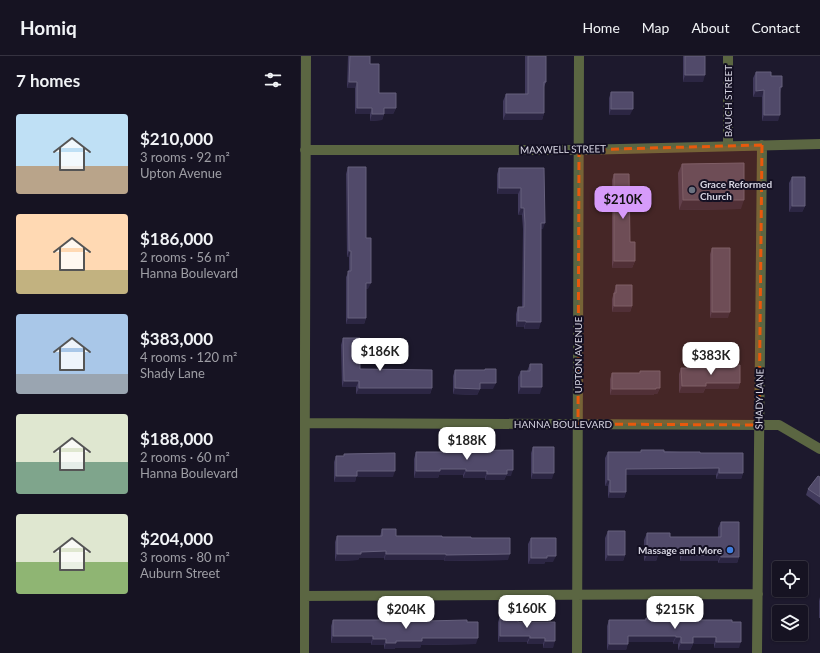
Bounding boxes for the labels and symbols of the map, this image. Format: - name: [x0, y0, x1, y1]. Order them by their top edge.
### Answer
- street label: BAUCH STREET: [722, 65, 734, 137]
- street label: MAXWELL STREET: [520, 142, 606, 156]
- place label: Grace Reformed Church: [700, 178, 772, 202]
- marker: Grace Reformed Church: [687, 185, 697, 195]
- pin: $210K: [595, 186, 651, 220]
- street label: UPTON AVENUE: [572, 317, 584, 393]
- pin: $186K: [352, 338, 408, 372]
- pin: $383K: [683, 342, 739, 376]
- street label: SHADY LANE: [752, 368, 766, 429]
- street label: HANNA BOULEVARD: [514, 418, 613, 430]
- pin: $188K: [439, 427, 495, 461]
- place label: Massage and More: [638, 544, 723, 556]
- marker: Massage and More: [725, 545, 735, 555]
- pin: $160K: [499, 595, 555, 629]
- pin: $204K: [378, 596, 434, 630]
- pin: $215K: [647, 596, 703, 630]

